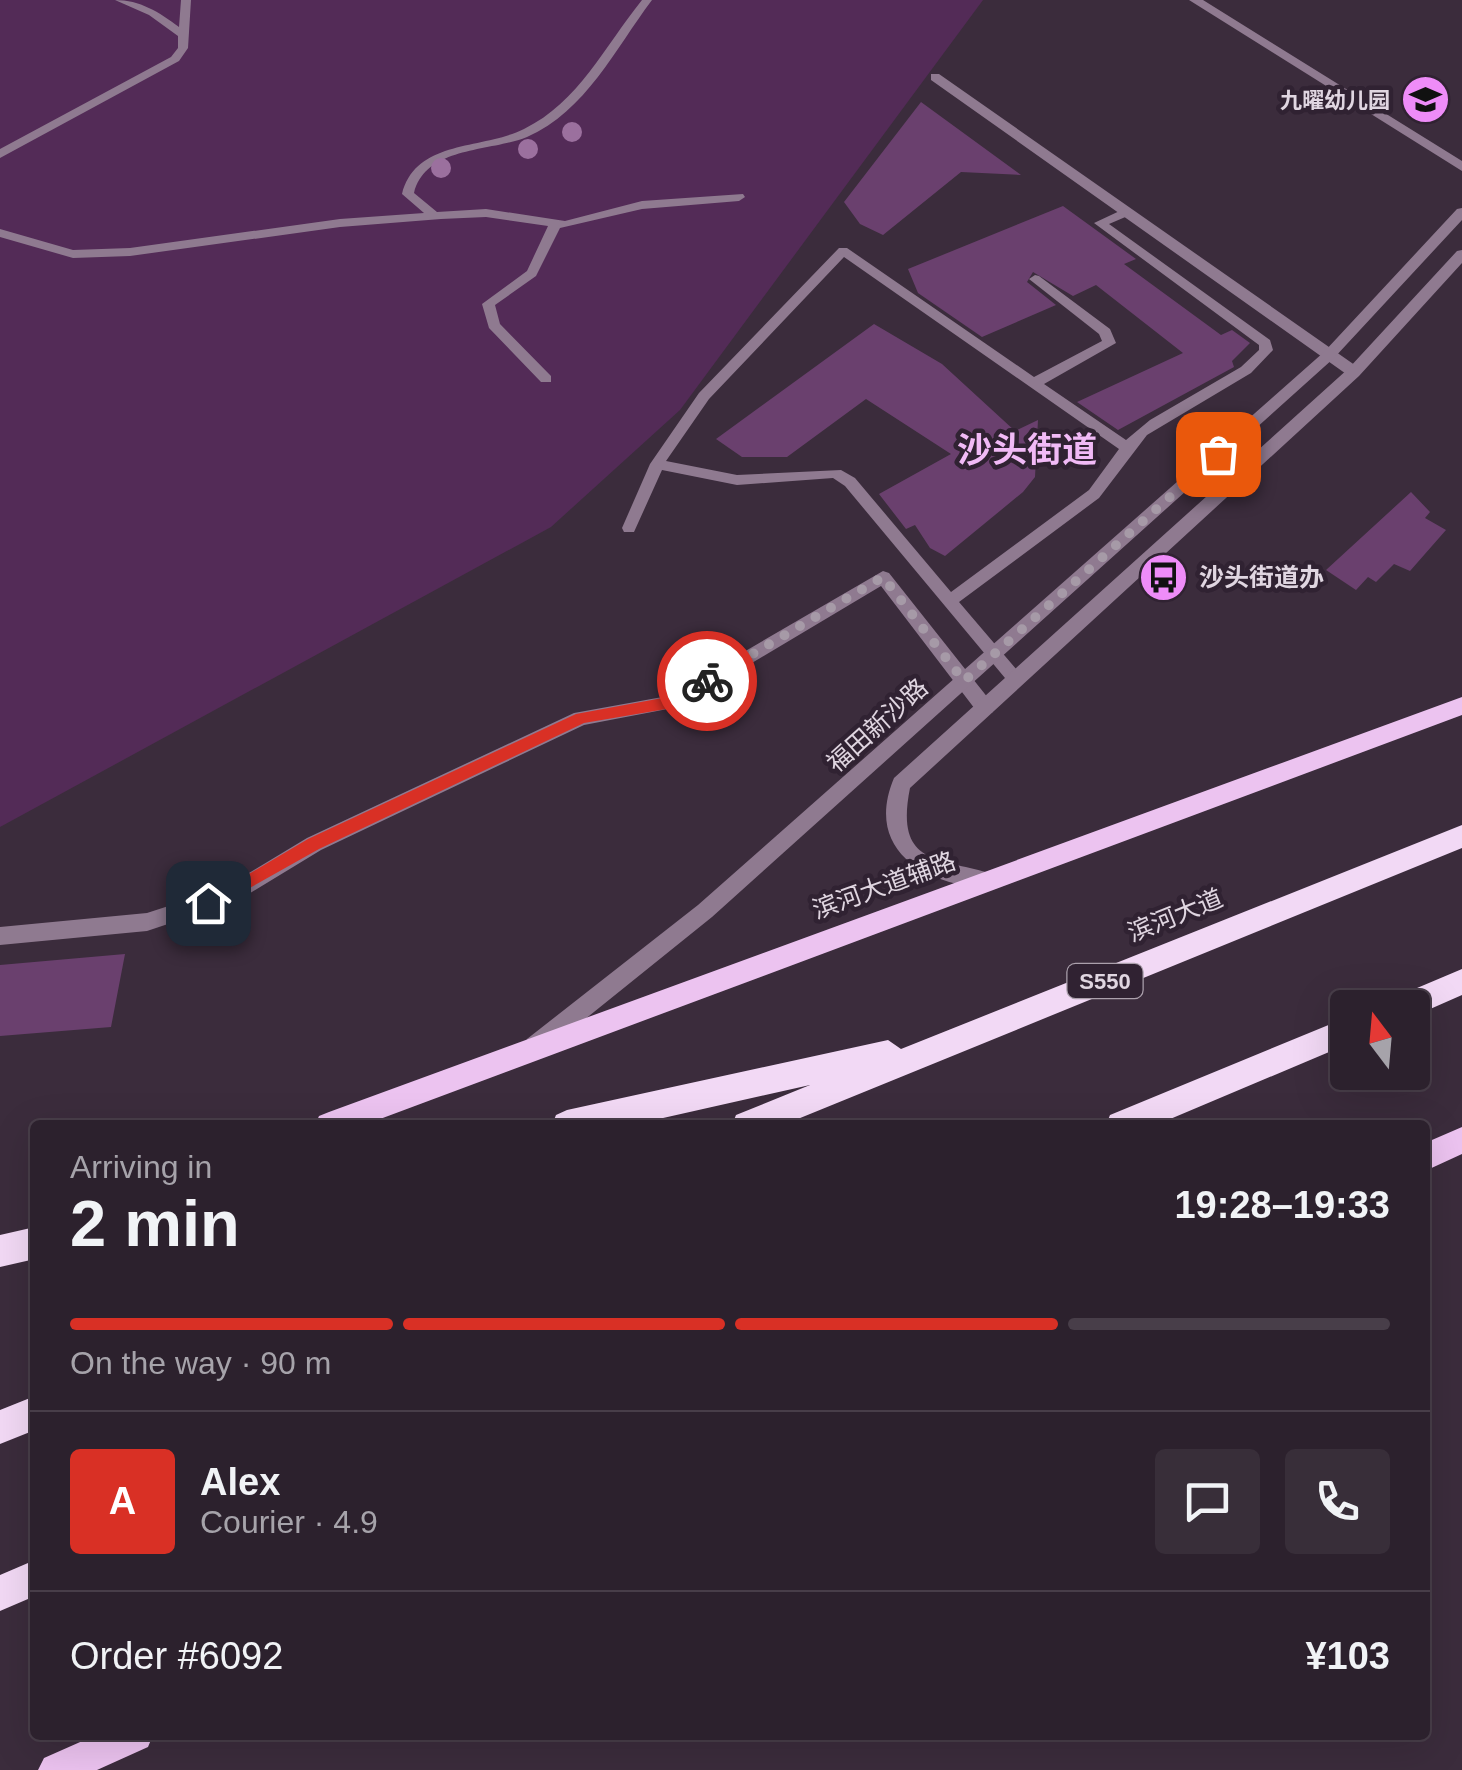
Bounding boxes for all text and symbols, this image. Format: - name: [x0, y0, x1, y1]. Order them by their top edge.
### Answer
- school or university icon: 九曜幼儿园: [1399, 74, 1451, 126]
- place label: 九曜幼儿园: [1280, 88, 1390, 113]
- pin: [1176, 412, 1261, 497]
- icon: bag: [1191, 427, 1246, 482]
- district label: 沙头街道: [957, 430, 1097, 469]
- bus stop icon: 沙头街道办: [1138, 551, 1190, 603]
- place label: 沙头街道办: [1199, 563, 1324, 591]
- courier: [657, 631, 757, 731]
- icon: bike: [680, 654, 735, 709]
- street label: 福田新沙路: [821, 673, 933, 777]
- street label: 滨河大道辅路: [809, 846, 959, 924]
- pin: [166, 861, 251, 946]
- icon: home: [181, 876, 236, 931]
- street label: 滨河大道: [1123, 883, 1227, 947]
- road number: S550: [1068, 964, 1142, 998]
- north arrow: [1330, 990, 1430, 1090]
- map controls: [1330, 990, 1430, 1090]
- text: Arriving in: [70, 1149, 212, 1185]
- text: 19:28–19:33: [1174, 1184, 1390, 1226]
- text: 2 min: [70, 1187, 240, 1260]
- text: On the way · 90 m: [70, 1345, 331, 1381]
- button: chat: [1155, 1449, 1260, 1554]
- button: phone: [1285, 1449, 1390, 1554]
- text: Alex: [200, 1461, 280, 1503]
- text: A: [109, 1480, 136, 1522]
- text: Courier · 4.9: [200, 1504, 378, 1540]
- text: Order #6092: [70, 1635, 283, 1677]
- text: ¥103: [1305, 1635, 1390, 1677]

